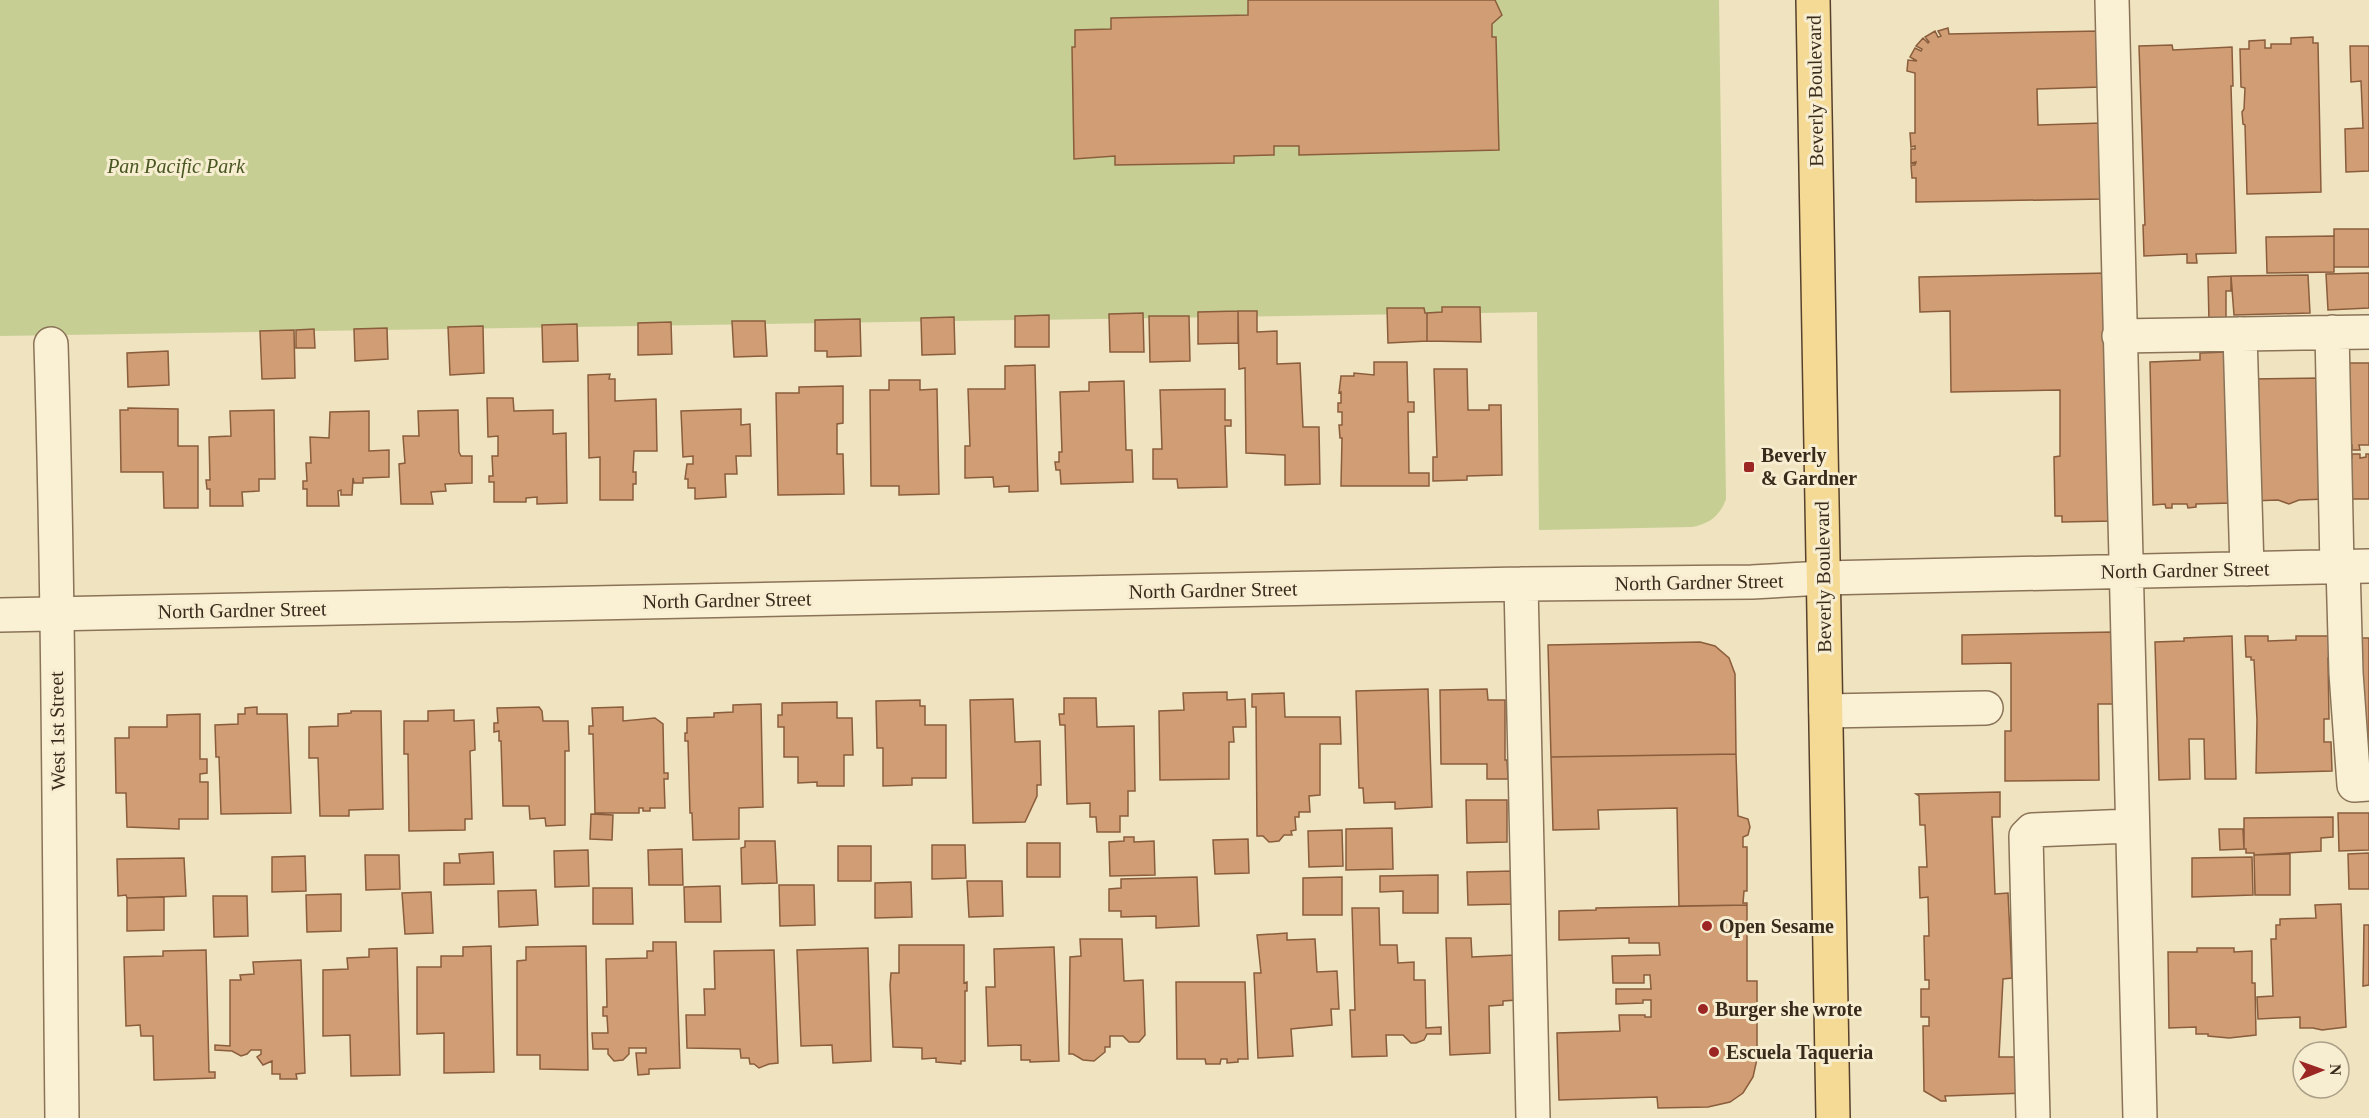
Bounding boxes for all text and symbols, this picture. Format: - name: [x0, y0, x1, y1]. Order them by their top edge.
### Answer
- street label: Beverly Boulevard: [1803, 15, 1828, 167]
- park label: Pan Pacific Park: [106, 155, 246, 178]
- place label: Beverly & Gardner: [1761, 444, 1857, 489]
- marker: Beverly & Gardner: [1742, 460, 1756, 474]
- street label: Beverly Boulevard: [1811, 501, 1836, 653]
- street label: North Gardner Street: [2100, 558, 2270, 582]
- street label: North Gardner Street: [1614, 570, 1784, 594]
- street label: North Gardner Street: [1128, 578, 1298, 602]
- street label: North Gardner Street: [642, 588, 812, 612]
- street label: North Gardner Street: [157, 598, 327, 622]
- street label: West 1st Street: [45, 671, 69, 791]
- place label: Open Sesame: [1719, 915, 1834, 938]
- marker: Open Sesame: [1700, 919, 1714, 933]
- place label: Burger she wrote: [1715, 998, 1862, 1021]
- marker: Burger she wrote: [1696, 1002, 1710, 1016]
- north arrow: [2291, 1040, 2351, 1100]
- place label: Escuela Taqueria: [1726, 1041, 1873, 1064]
- marker: Escuela Taqueria: [1707, 1045, 1721, 1059]
- text: N: [2327, 1064, 2344, 1076]

